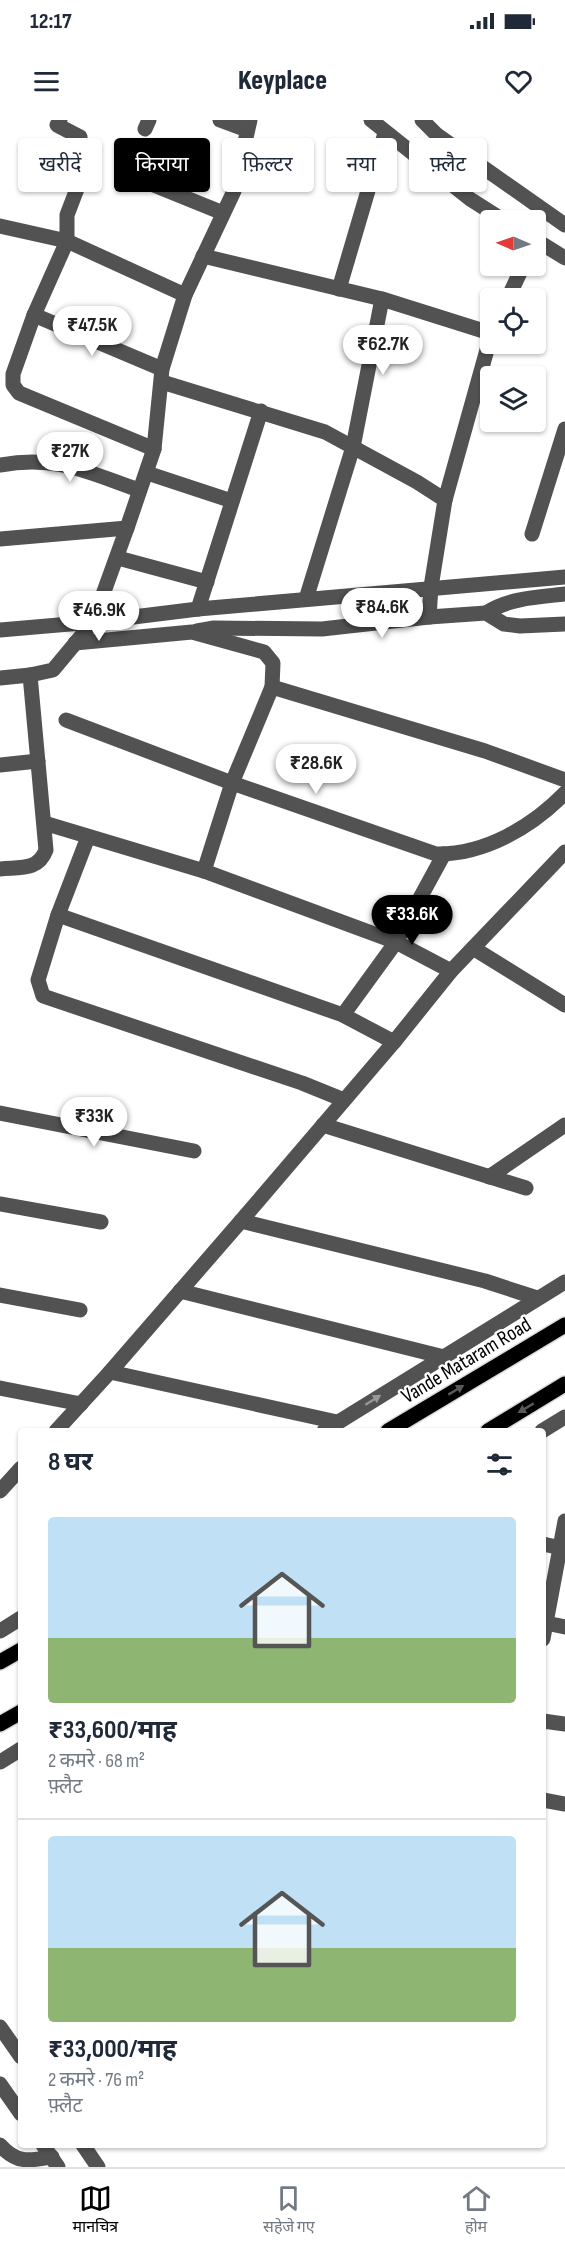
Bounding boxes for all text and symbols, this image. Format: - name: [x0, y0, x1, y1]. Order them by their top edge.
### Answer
- text: 12:17: [30, 8, 71, 35]
- icon: menu: [30, 65, 63, 98]
- text: Keyplace: [238, 65, 327, 97]
- icon: heart: [502, 65, 535, 98]
- chip: खरीदें: [18, 138, 102, 192]
- chip: किराया: [114, 138, 210, 192]
- chip: फ़िल्टर: [222, 138, 314, 192]
- chip: नया: [326, 138, 397, 192]
- chip: फ़्लैट: [409, 138, 487, 192]
- north arrow: [480, 210, 546, 276]
- map controls: [480, 210, 546, 432]
- button: locate: [480, 288, 546, 354]
- pin: ₹47.5K: [43, 306, 141, 357]
- text: ₹47.5K: [67, 313, 117, 337]
- pin: ₹62.7K: [334, 325, 432, 376]
- text: ₹62.7K: [357, 332, 409, 356]
- button: layers: [480, 366, 546, 432]
- pin: ₹27K: [34, 432, 106, 483]
- text: ₹27K: [51, 439, 89, 463]
- pin: ₹84.6K: [333, 588, 431, 639]
- pin: ₹46.9K: [50, 591, 148, 642]
- text: ₹84.6K: [355, 595, 409, 619]
- text: ₹46.9K: [72, 598, 126, 622]
- pin: ₹28.6K: [267, 744, 365, 795]
- text: ₹28.6K: [289, 751, 343, 775]
- pin: ₹33.6K: [363, 895, 461, 946]
- text: ₹33.6K: [386, 902, 438, 926]
- pin: ₹33K: [58, 1097, 130, 1148]
- text: ₹33K: [74, 1104, 114, 1128]
- street label: Vande Mataram Road: [397, 1312, 536, 1409]
- one-way arrow: [448, 1385, 464, 1396]
- one-way arrow: [365, 1395, 382, 1406]
- one-way arrow: [518, 1402, 534, 1413]
- text: 8 घर: [48, 1447, 93, 1478]
- icon: filters: [483, 1448, 516, 1481]
- icon: home: [228, 1556, 336, 1664]
- text: ₹33,600/माह: [48, 1715, 177, 1746]
- text: 2 कमरे · 68 m²: [48, 1749, 145, 1773]
- text: फ़्लैट: [48, 1775, 83, 1799]
- icon: home: [228, 1875, 336, 1983]
- text: ₹33,000/माह: [48, 2034, 177, 2065]
- text: 2 कमरे · 76 m²: [48, 2068, 144, 2092]
- text: फ़्लैट: [48, 2094, 83, 2118]
- tab: मानचित्र: [72, 2182, 118, 2239]
- tab: सहेजे गए: [263, 2182, 315, 2239]
- tab: होम: [460, 2182, 493, 2239]

